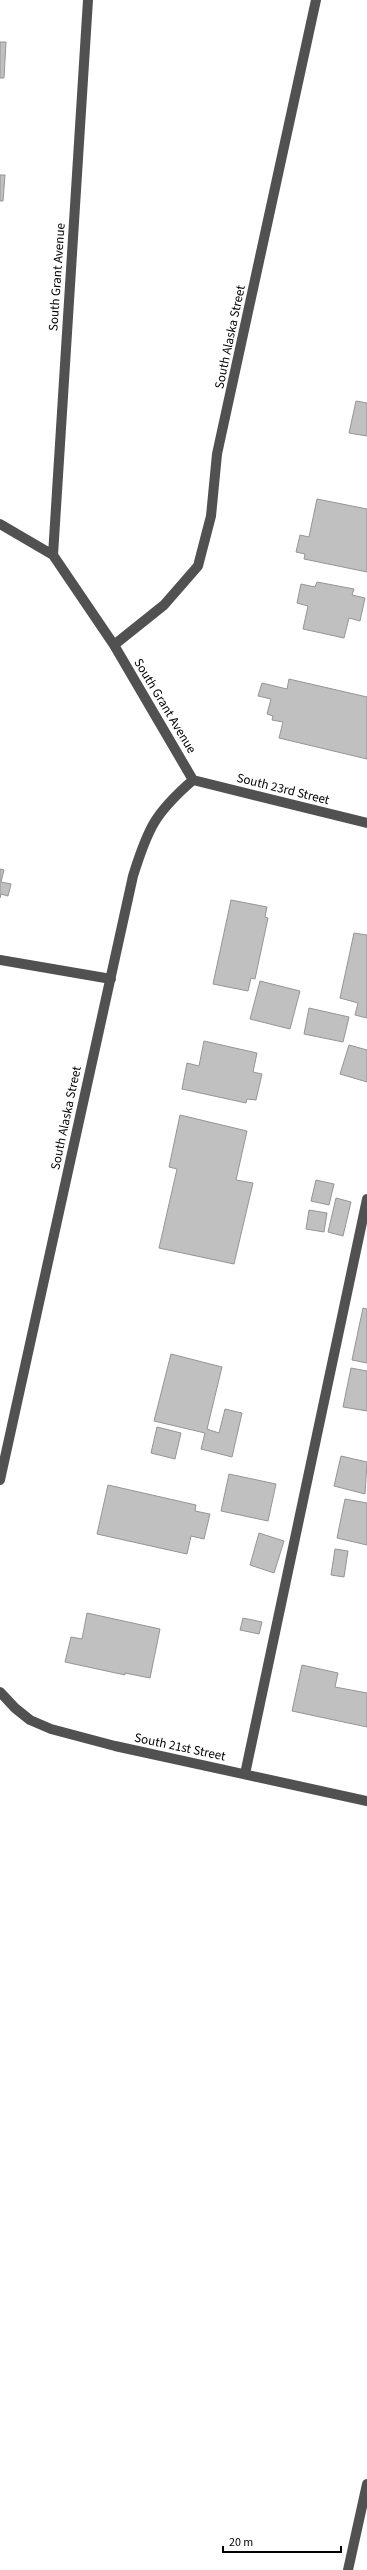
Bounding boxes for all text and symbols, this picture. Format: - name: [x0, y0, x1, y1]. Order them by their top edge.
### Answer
- street label: South Grant Avenue: [44, 222, 70, 332]
- street label: South Alaska Street: [210, 283, 250, 390]
- street label: South Grant Avenue: [129, 655, 201, 757]
- street label: South 23rd Street: [235, 769, 332, 809]
- street label: South Alaska Street: [46, 1064, 86, 1171]
- street label: South 21st Street: [133, 1729, 228, 1766]
- scale bar: [223, 2528, 341, 2554]
- text: 20 m: [229, 2534, 253, 2551]

